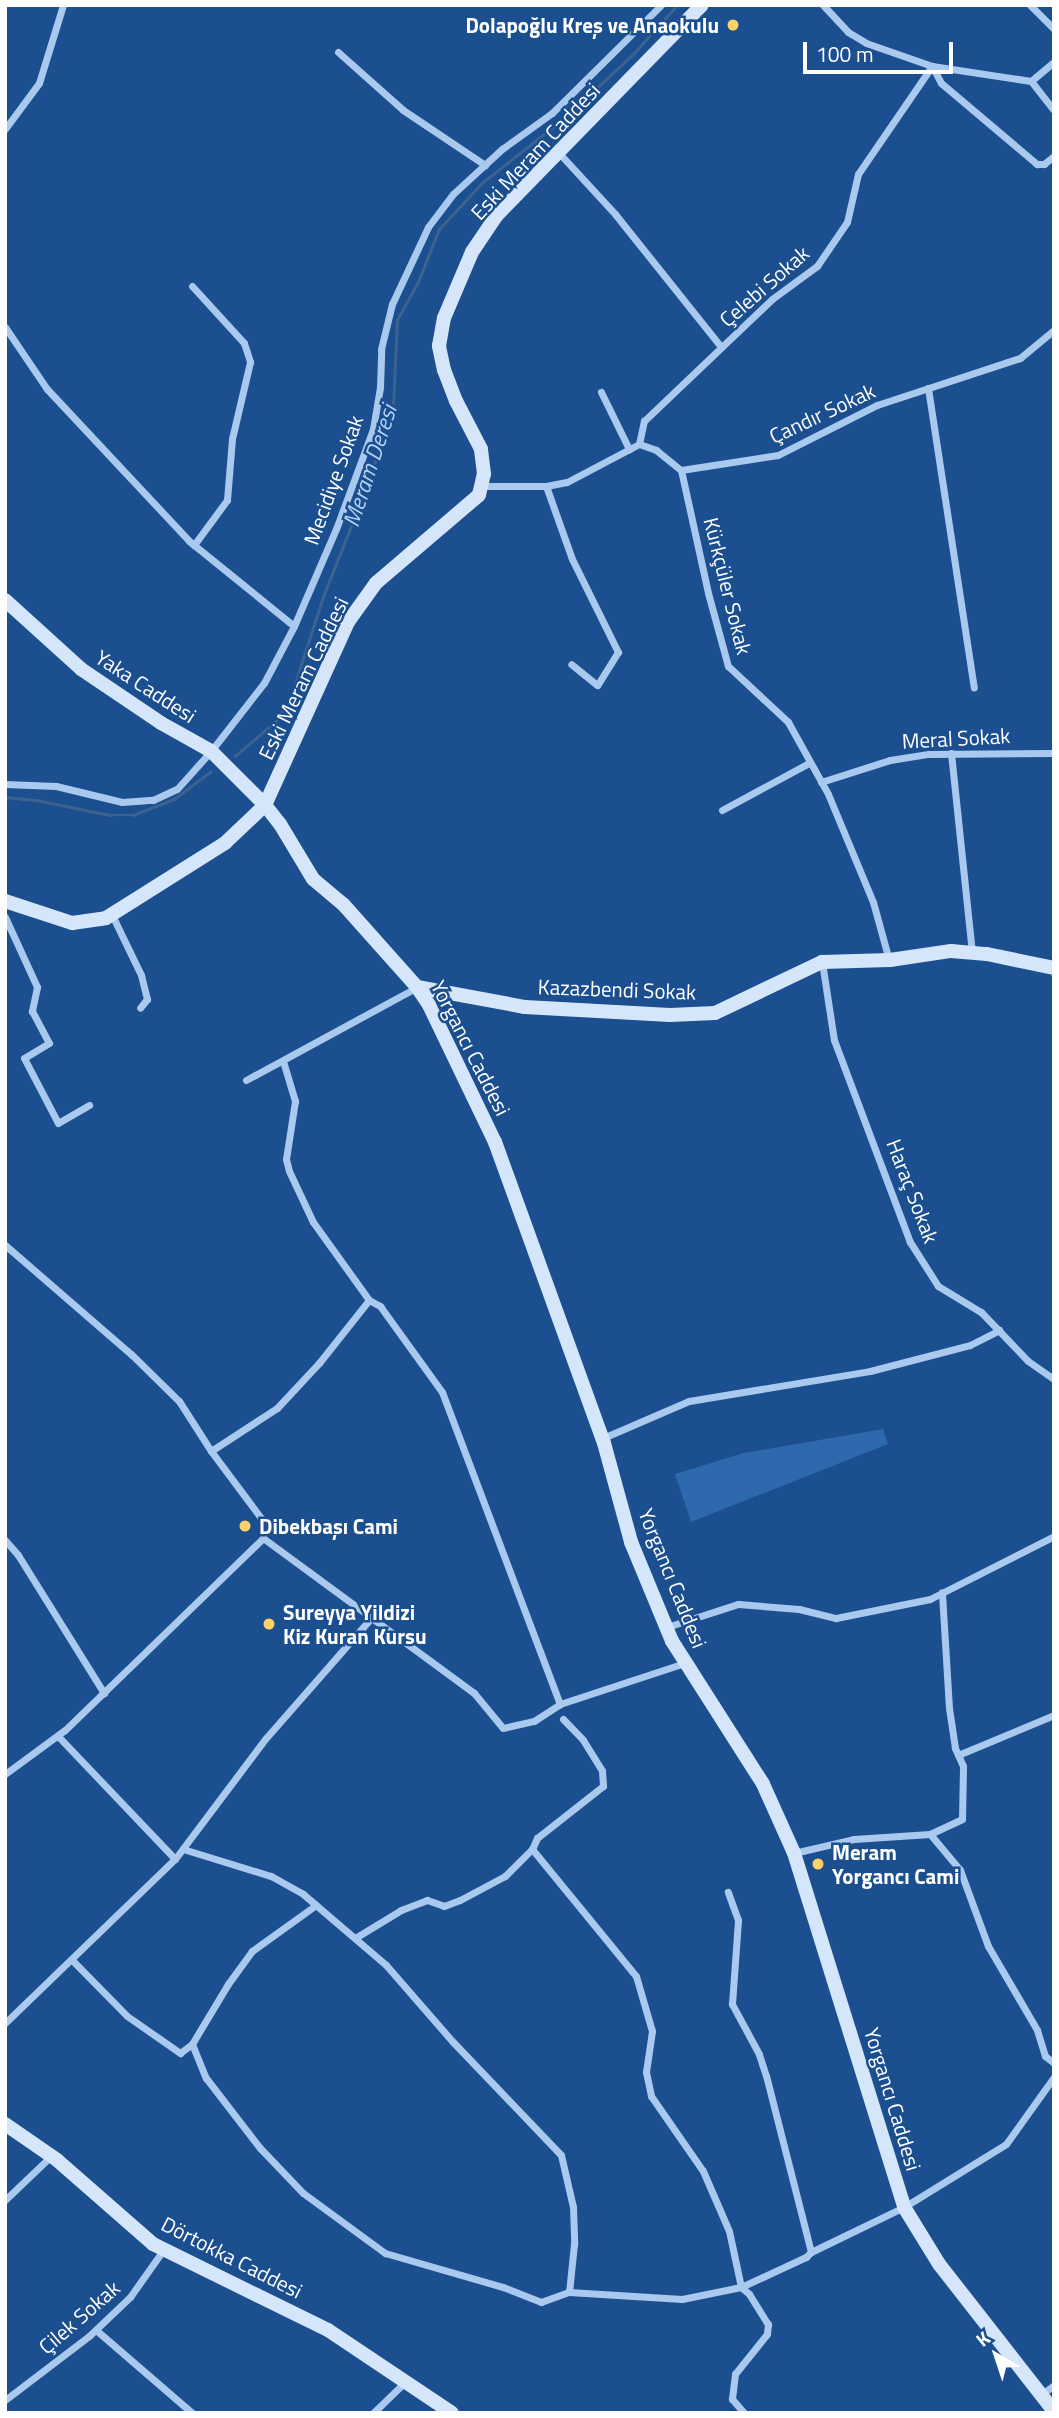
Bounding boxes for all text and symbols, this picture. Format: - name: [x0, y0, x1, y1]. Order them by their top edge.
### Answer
- place label: Dolapoğlu Kreş ve Anaokulu: [465, 12, 719, 38]
- marker: Dolapoğlu Kreş ve Anaokulu: [725, 17, 741, 33]
- scale bar: [807, 28, 958, 72]
- text: 100 m: [816, 38, 873, 70]
- street label: Eski Meram Caddesi: [465, 77, 605, 225]
- street label: Çelebi Sokak: [714, 240, 814, 332]
- street label: Çandır Sokak: [765, 378, 879, 448]
- water label: Meram Deresi: [337, 402, 403, 530]
- street label: Mecidiye Sokak: [298, 412, 368, 548]
- street label: Kürkçüler Sokak: [699, 515, 757, 657]
- street label: Eski Meram Caddesi: [253, 593, 353, 763]
- street label: Yaka Caddesi: [91, 644, 201, 728]
- street label: Meral Sokak: [901, 723, 1011, 753]
- street label: Kazazbendi Sokak: [537, 974, 697, 1004]
- street label: Yorgancı Caddesi: [426, 976, 516, 1120]
- street label: Haraç Sokak: [882, 1135, 944, 1247]
- street label: Yorgancı Caddesi: [634, 1505, 712, 1651]
- place label: Dibekbaşı Cami: [259, 1513, 398, 1539]
- marker: Dibekbaşı Cami: [237, 1518, 253, 1534]
- place label: Sureyya Yildizi Kiz Kuran Kursu: [283, 1599, 427, 1649]
- marker: Sureyya Yildizi Kiz Kuran Kursu: [261, 1616, 277, 1632]
- place label: Meram Yorgancı Cami: [832, 1839, 959, 1889]
- marker: Meram Yorgancı Cami: [810, 1856, 826, 1872]
- street label: Yorgancı Caddesi: [859, 2024, 927, 2174]
- street label: Dörtokka Caddesi: [157, 2211, 307, 2303]
- street label: Çilek Sokak: [33, 2275, 125, 2359]
- north arrow: [961, 2320, 1031, 2390]
- text: K: [969, 2323, 996, 2353]

